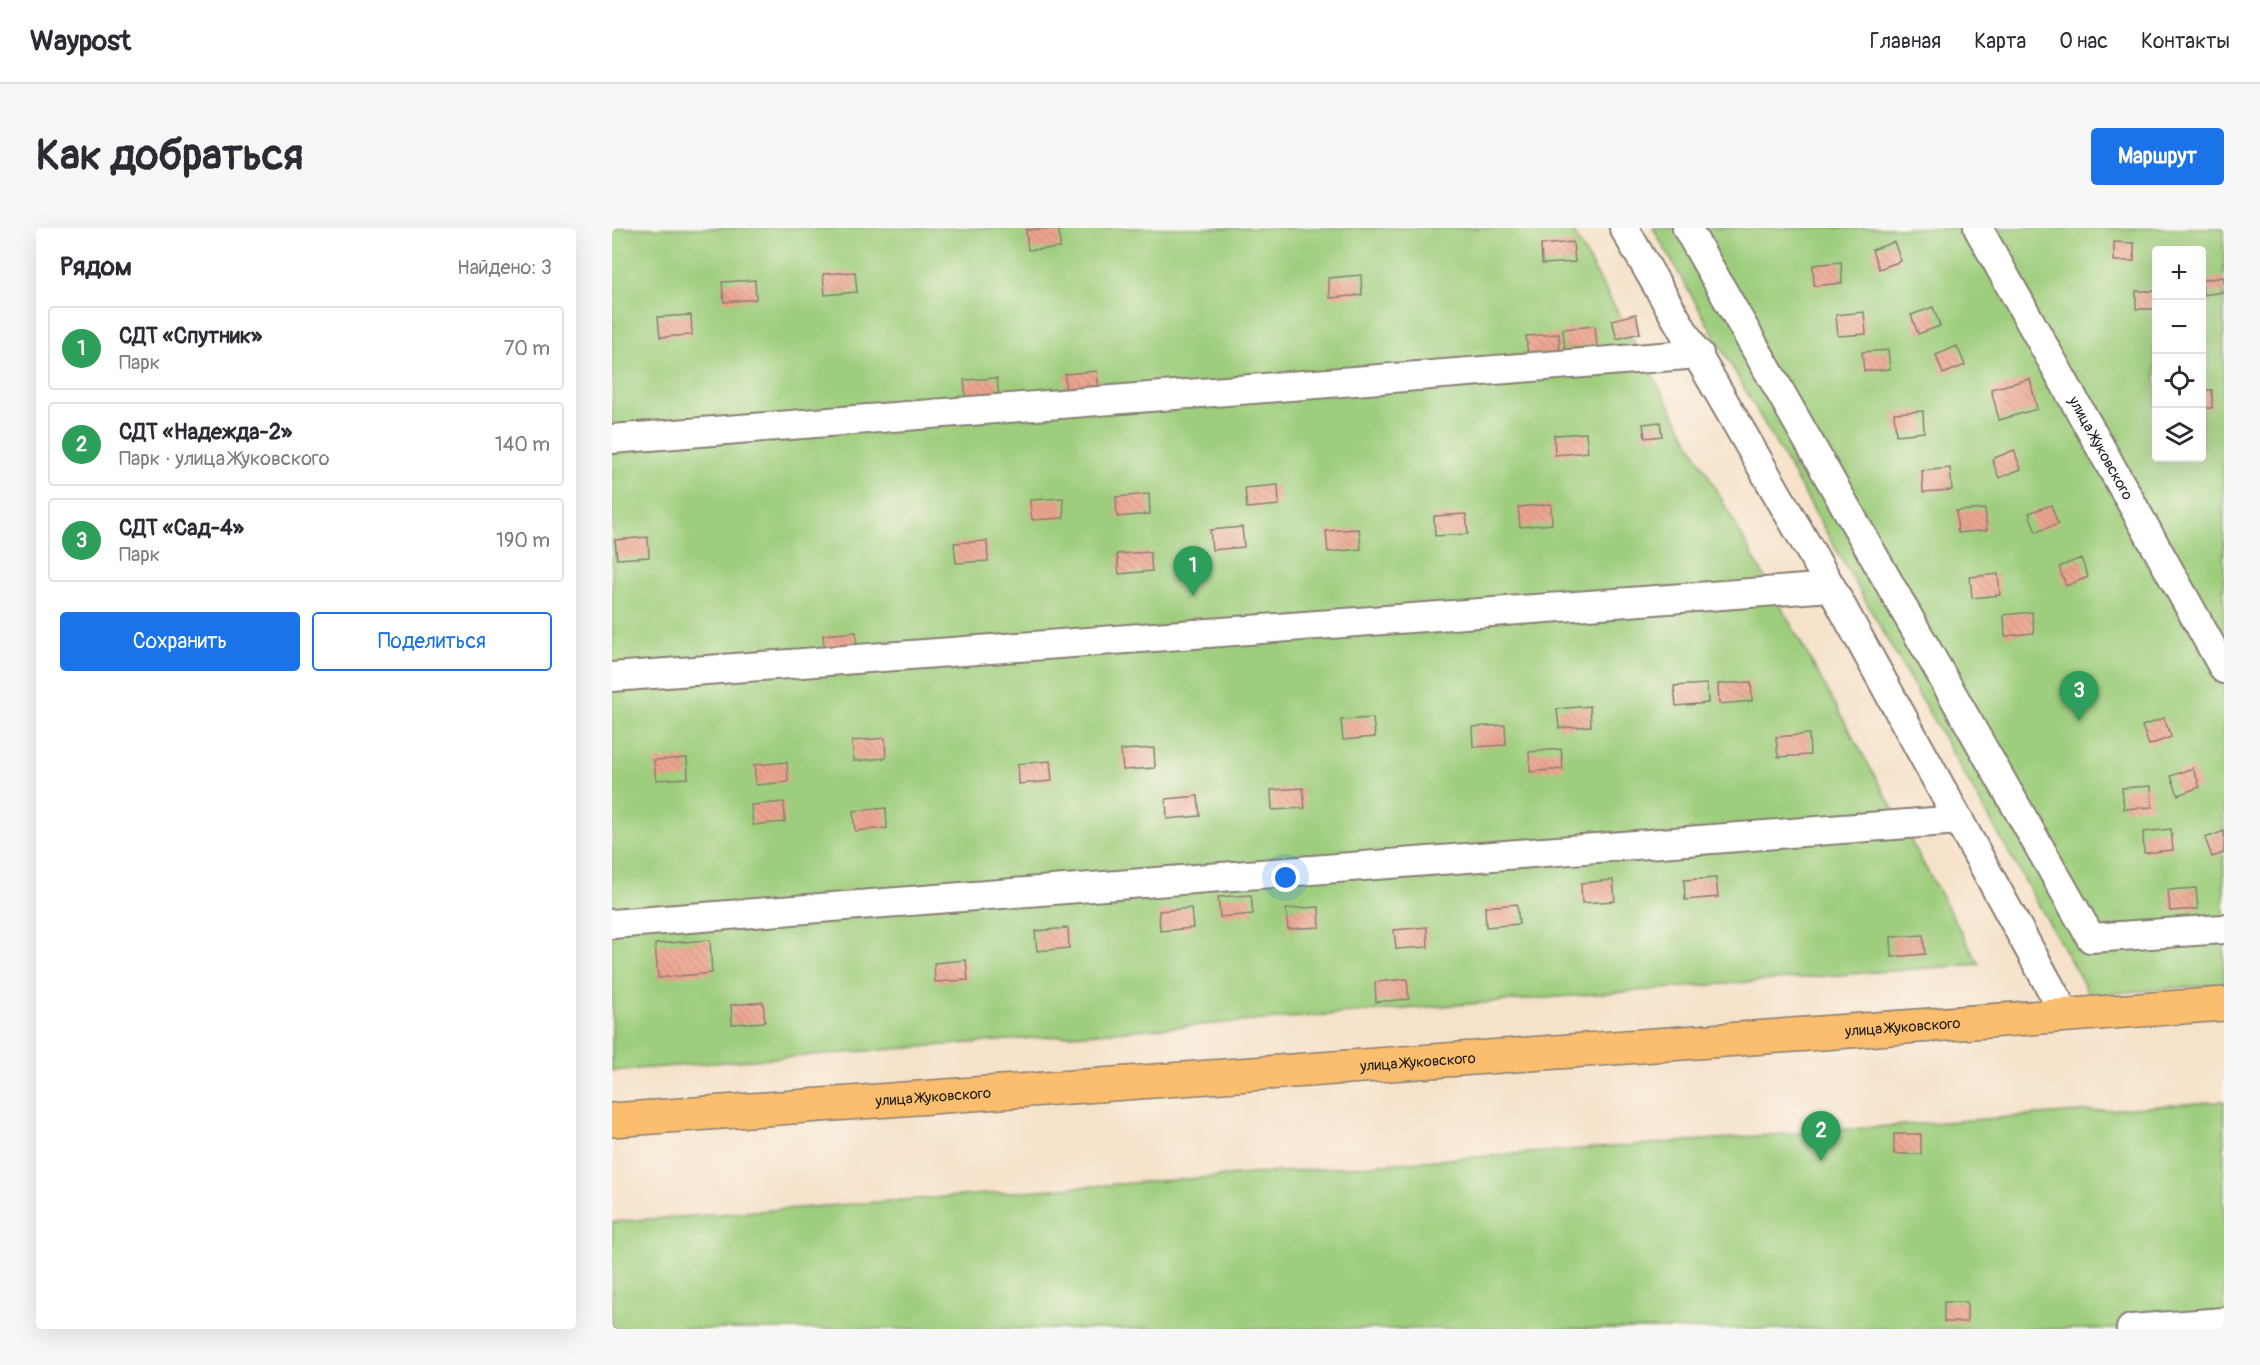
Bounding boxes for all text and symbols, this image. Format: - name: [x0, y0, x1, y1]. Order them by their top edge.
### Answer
- text: Waypost: [30, 24, 131, 59]
- text: Главная: [1870, 28, 1941, 55]
- text: Карта: [1974, 28, 2026, 55]
- text: О нас: [2059, 28, 2108, 55]
- text: Контакты: [2141, 28, 2230, 55]
- button: Маршрут: [2091, 128, 2224, 185]
- text: Как добраться: [36, 130, 303, 182]
- map controls: [2152, 246, 2206, 462]
- button: +: [2152, 246, 2206, 300]
- text: Рядом: [60, 251, 132, 283]
- text: Найдено: 3: [457, 255, 552, 280]
- button: −: [2152, 300, 2206, 354]
- text: СДТ «Спутник»: [119, 322, 262, 350]
- text: 1: [78, 336, 85, 361]
- text: 70 m: [504, 336, 550, 361]
- text: Парк: [119, 350, 160, 375]
- button: locate: [2152, 354, 2206, 408]
- street label: улица Жуковского: [2063, 392, 2137, 504]
- button: layers: [2152, 408, 2206, 462]
- text: СДТ «Надежда-2»: [119, 418, 292, 446]
- text: 2: [76, 432, 87, 457]
- text: 140 m: [495, 432, 550, 457]
- text: Парк · улица Жуковского: [119, 446, 330, 471]
- text: СДТ «Сад-4»: [119, 514, 244, 542]
- text: 3: [76, 528, 87, 553]
- text: 190 m: [496, 528, 550, 553]
- text: Парк: [119, 542, 160, 567]
- pin: 1: [1174, 546, 1212, 596]
- button: Сохранить: [60, 612, 300, 671]
- button: Поделиться: [312, 612, 552, 671]
- pin: 3: [2060, 672, 2098, 721]
- your location: [1271, 863, 1300, 892]
- street label: улица Жуковского: [1843, 1014, 1961, 1041]
- street label: улица Жуковского: [1358, 1049, 1476, 1076]
- street label: улица Жуковского: [874, 1084, 992, 1111]
- pin: 2: [1802, 1112, 1840, 1161]

